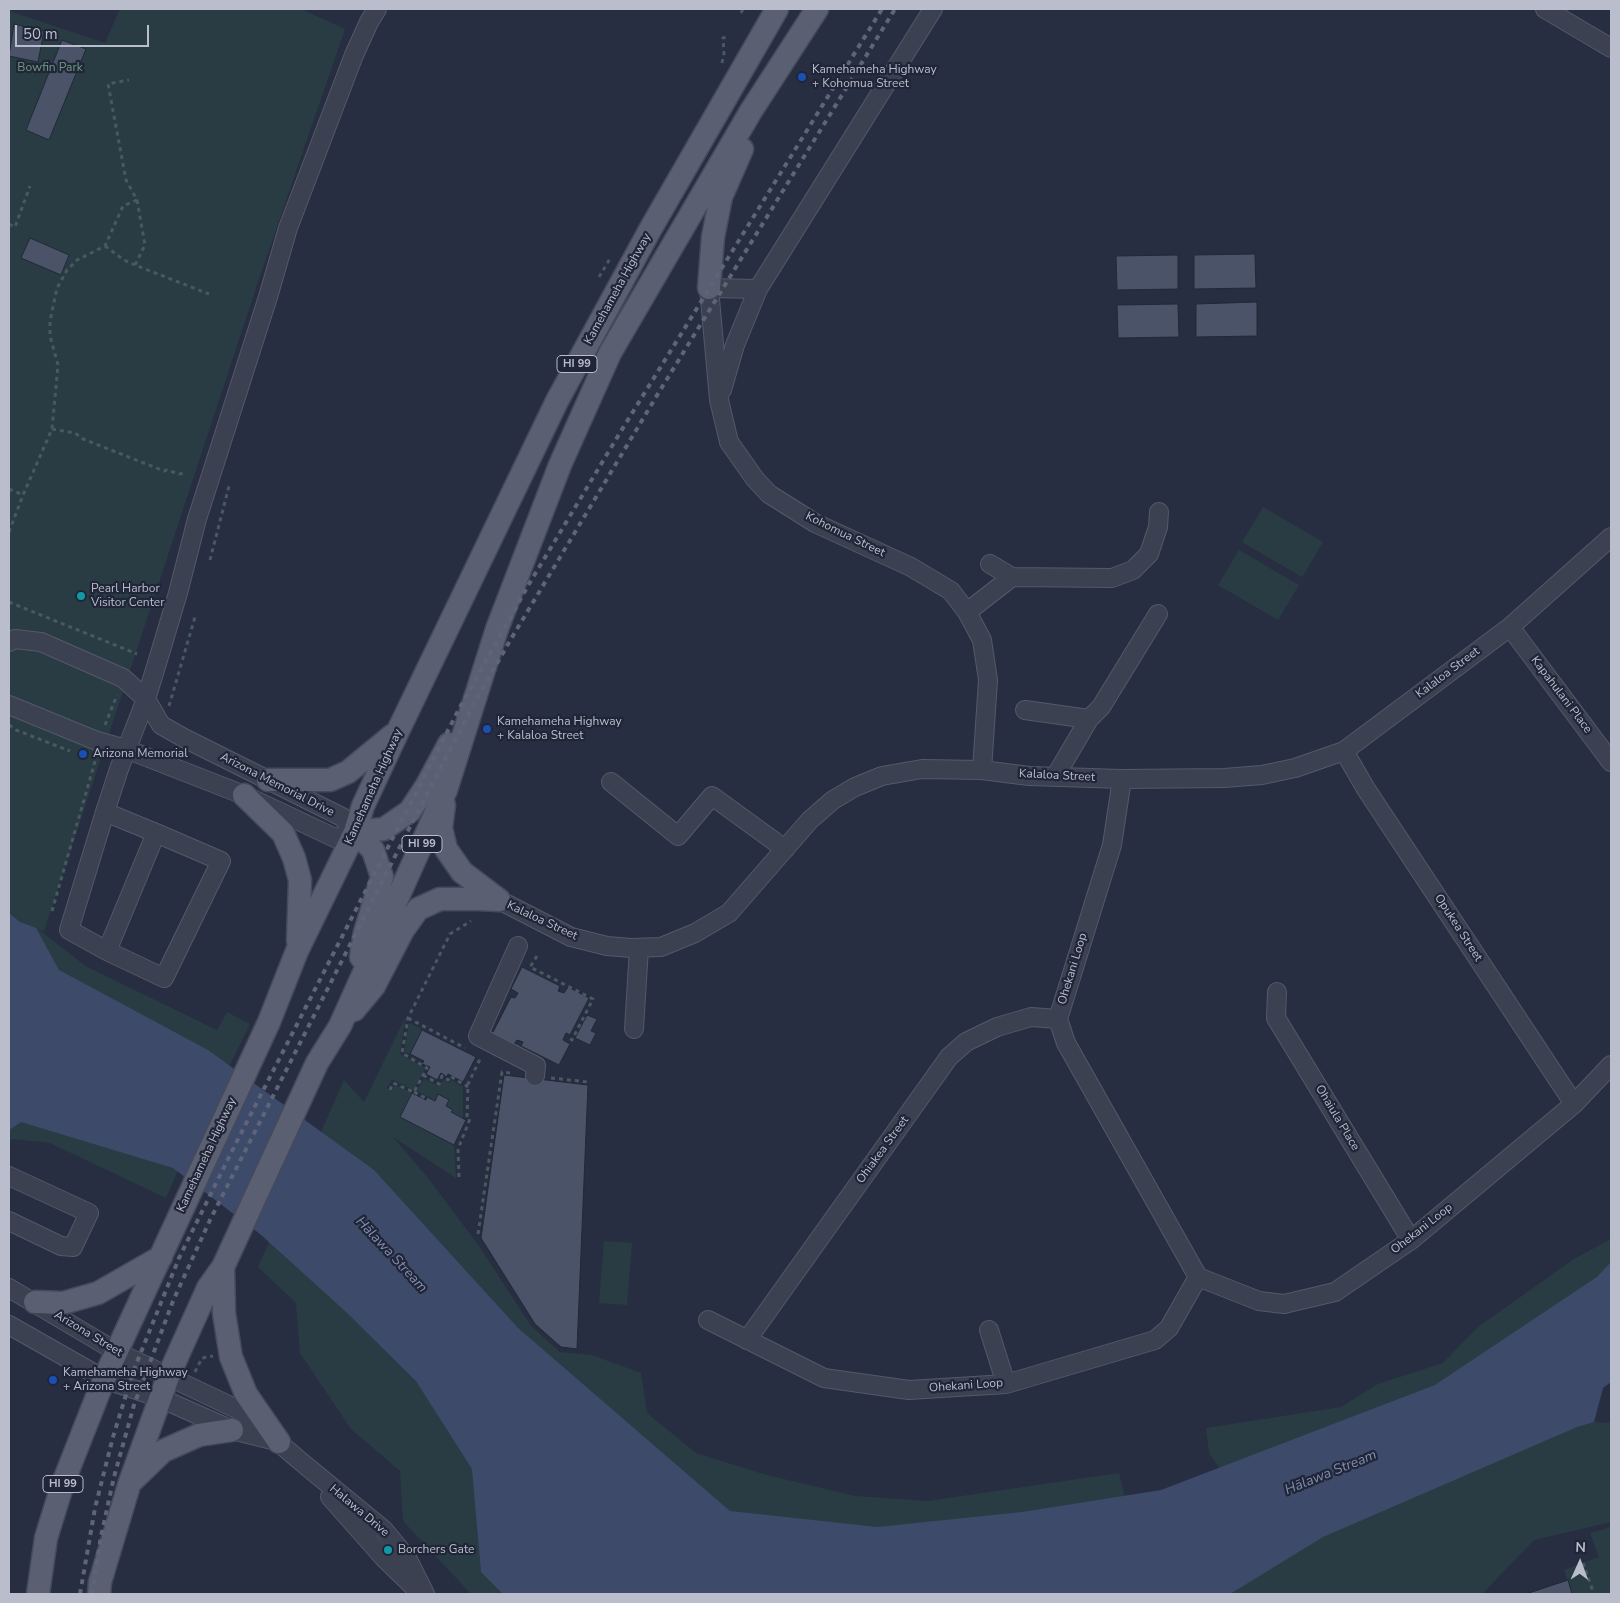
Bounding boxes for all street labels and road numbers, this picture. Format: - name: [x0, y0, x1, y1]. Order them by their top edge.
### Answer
- street label: Kamehameha Highway: [581, 231, 655, 347]
- road number: HI 99: [557, 356, 597, 372]
- street label: Kohomua Street: [803, 510, 887, 560]
- street label: Kalaloa Street: [1413, 644, 1483, 702]
- street label: Kapahulani Place: [1527, 654, 1595, 736]
- street label: Kamehameha Highway: [342, 727, 406, 847]
- street label: Arizona Memorial Drive: [217, 750, 337, 820]
- street label: Kalaloa Street: [1019, 767, 1095, 785]
- road number: HI 99: [402, 836, 442, 852]
- street label: Opukea Street: [1431, 892, 1485, 964]
- street label: Kalaloa Street: [504, 898, 580, 944]
- street label: Ohekani Loop: [1055, 931, 1091, 1007]
- street label: Ohaiula Place: [1312, 1082, 1362, 1154]
- street label: Kamehameha Highway: [174, 1095, 240, 1215]
- street label: Ohiakea Street: [854, 1114, 912, 1186]
- street label: Ohekani Loop: [1388, 1200, 1456, 1258]
- street label: Arizona Street: [51, 1308, 125, 1360]
- street label: Ohekani Loop: [928, 1376, 1004, 1396]
- road number: HI 99: [43, 1476, 83, 1492]
- street label: Halawa Drive: [326, 1482, 392, 1540]

